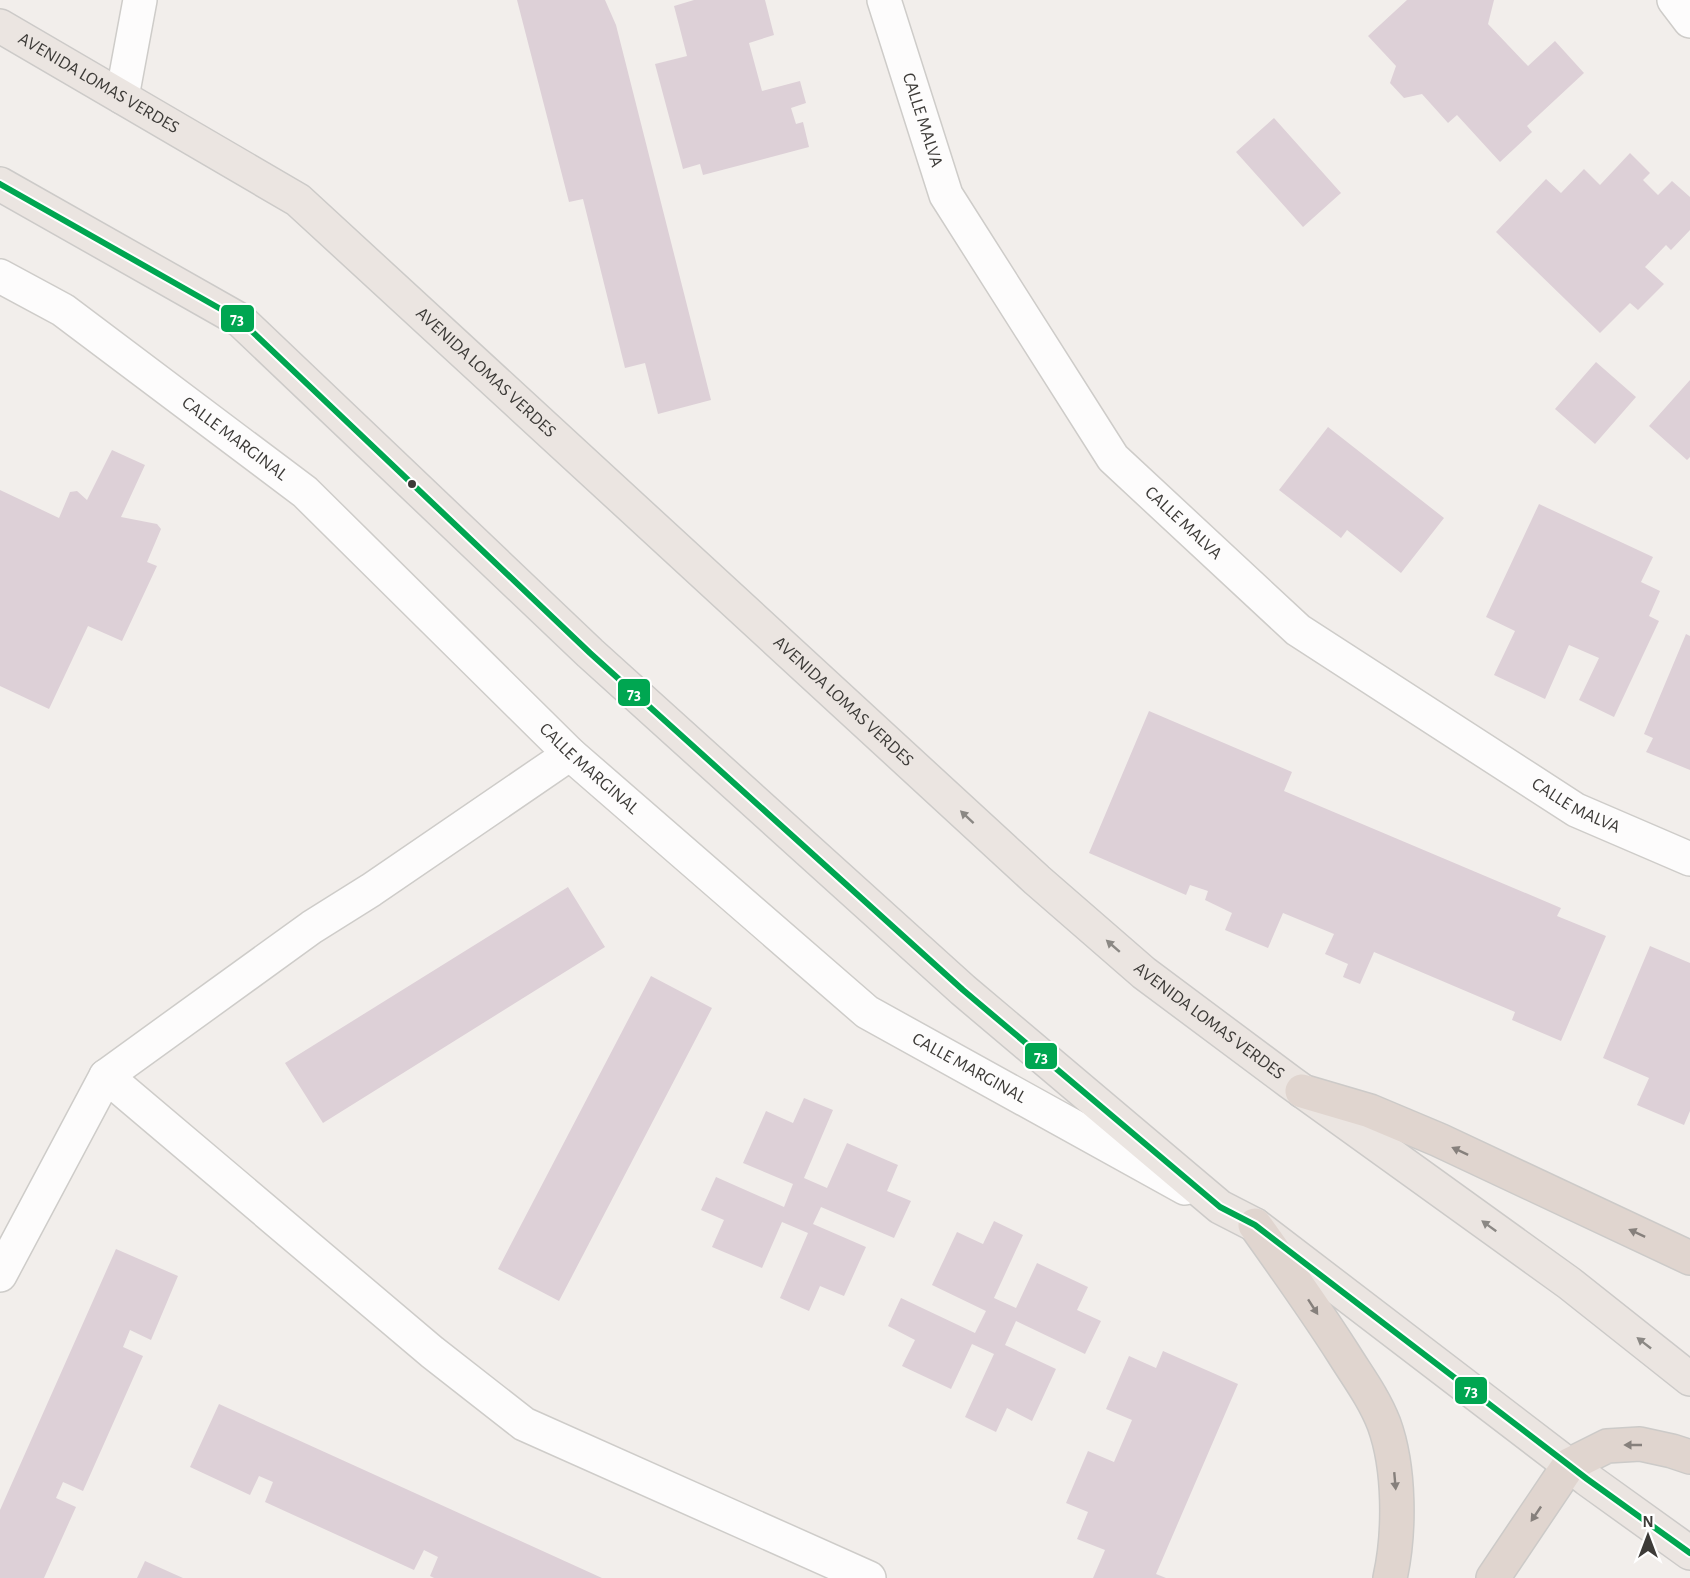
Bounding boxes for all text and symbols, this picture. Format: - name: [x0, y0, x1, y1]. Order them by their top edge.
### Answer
- street label: AVENIDA LOMAS VERDES: [15, 30, 182, 137]
- street label: CALLE MALVA: [899, 71, 946, 170]
- line badge: 73: [220, 304, 255, 333]
- street label: AVENIDA LOMAS VERDES: [412, 304, 559, 441]
- text: 73: [230, 311, 244, 327]
- street label: CALLE MARGINAL: [178, 394, 291, 484]
- unlabelled marker: [406, 478, 418, 490]
- street label: CALLE MALVA: [1141, 483, 1226, 564]
- street label: AVENIDA LOMAS VERDES: [770, 633, 917, 770]
- line badge: 73: [617, 678, 651, 707]
- text: 73: [627, 686, 641, 702]
- street label: CALLE MARGINAL: [536, 720, 642, 818]
- street label: CALLE MALVA: [1528, 775, 1623, 837]
- one-way arrow: [960, 810, 975, 824]
- one-way arrow: [1105, 940, 1121, 953]
- street label: AVENIDA LOMAS VERDES: [1130, 959, 1287, 1083]
- street label: CALLE MARGINAL: [909, 1030, 1029, 1107]
- line badge: 73: [1024, 1042, 1058, 1070]
- text: 73: [1034, 1049, 1048, 1065]
- one-way arrow: [1452, 1146, 1469, 1155]
- one-way arrow: [1481, 1220, 1496, 1232]
- one-way arrow: [1629, 1229, 1646, 1238]
- one-way arrow: [1308, 1298, 1319, 1315]
- one-way arrow: [1636, 1337, 1652, 1350]
- line badge: 73: [1454, 1376, 1488, 1405]
- text: 73: [1464, 1383, 1478, 1399]
- one-way arrow: [1624, 1440, 1643, 1450]
- one-way arrow: [1390, 1471, 1400, 1490]
- one-way arrow: [1530, 1505, 1542, 1521]
- north arrow: [1618, 1506, 1678, 1566]
- text: N: [1642, 1514, 1654, 1530]

